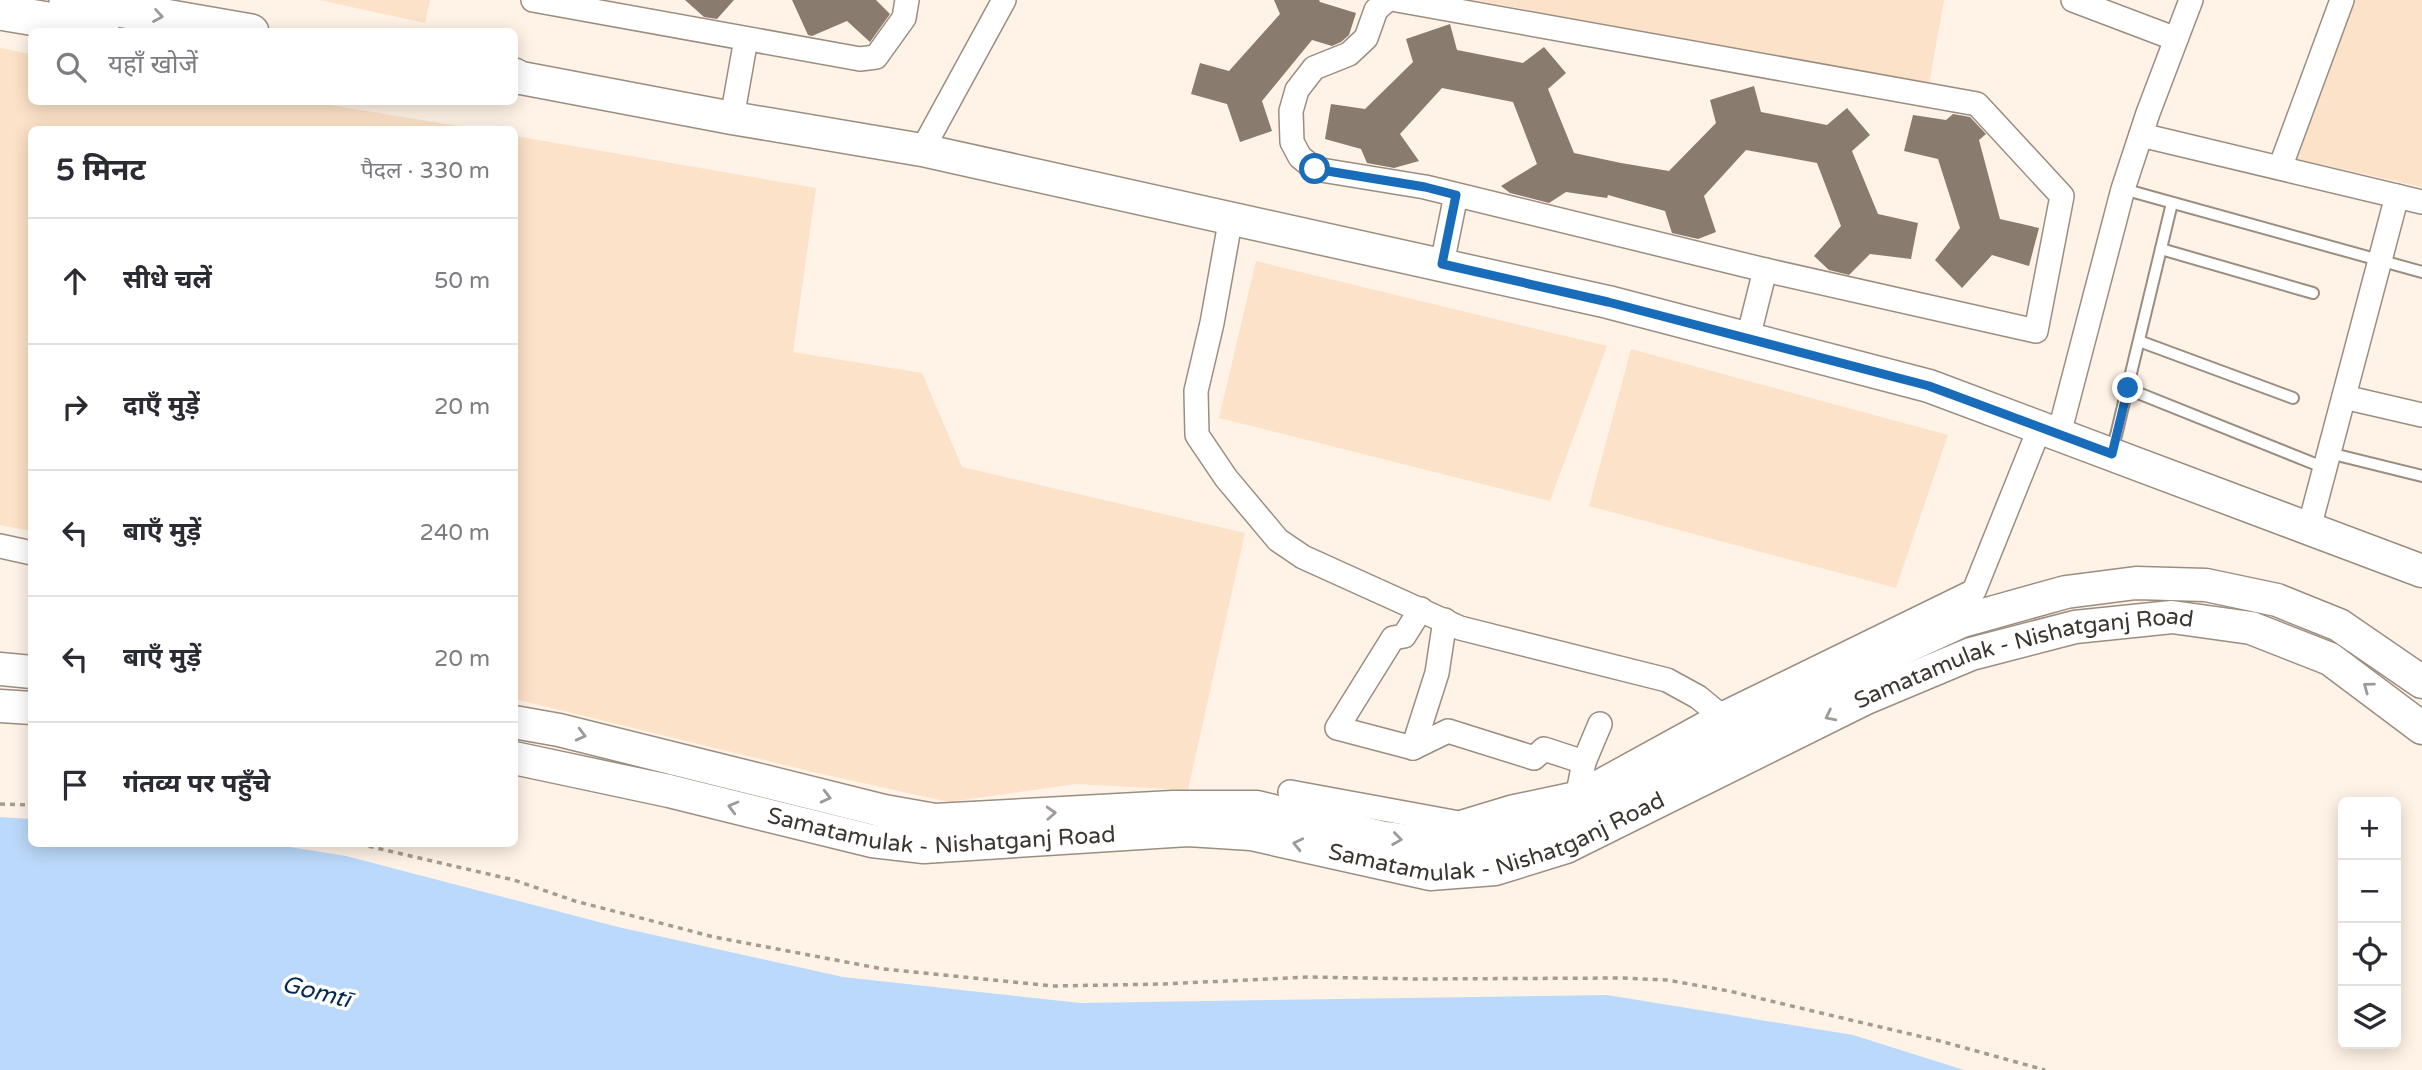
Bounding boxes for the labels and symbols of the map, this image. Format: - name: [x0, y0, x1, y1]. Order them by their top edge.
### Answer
- one-way arrow: [152, 8, 164, 23]
- route start: [1299, 153, 1330, 184]
- route end: [2112, 372, 2143, 403]
- street label: Samatamulak - Nishatganj Road: [1850, 602, 2195, 716]
- one-way arrow: [2363, 682, 2376, 695]
- one-way arrow: [1825, 707, 1837, 721]
- one-way arrow: [575, 727, 587, 741]
- street label: Samatamulak - Nishatganj Road: [1326, 786, 1669, 888]
- one-way arrow: [820, 789, 832, 803]
- one-way arrow: [727, 801, 739, 815]
- street label: Samatamulak - Nishatganj Road: [764, 802, 1116, 861]
- one-way arrow: [1045, 805, 1056, 820]
- one-way arrow: [1391, 832, 1403, 847]
- one-way arrow: [1292, 838, 1304, 852]
- water label: Gomtī: [279, 970, 358, 1016]

